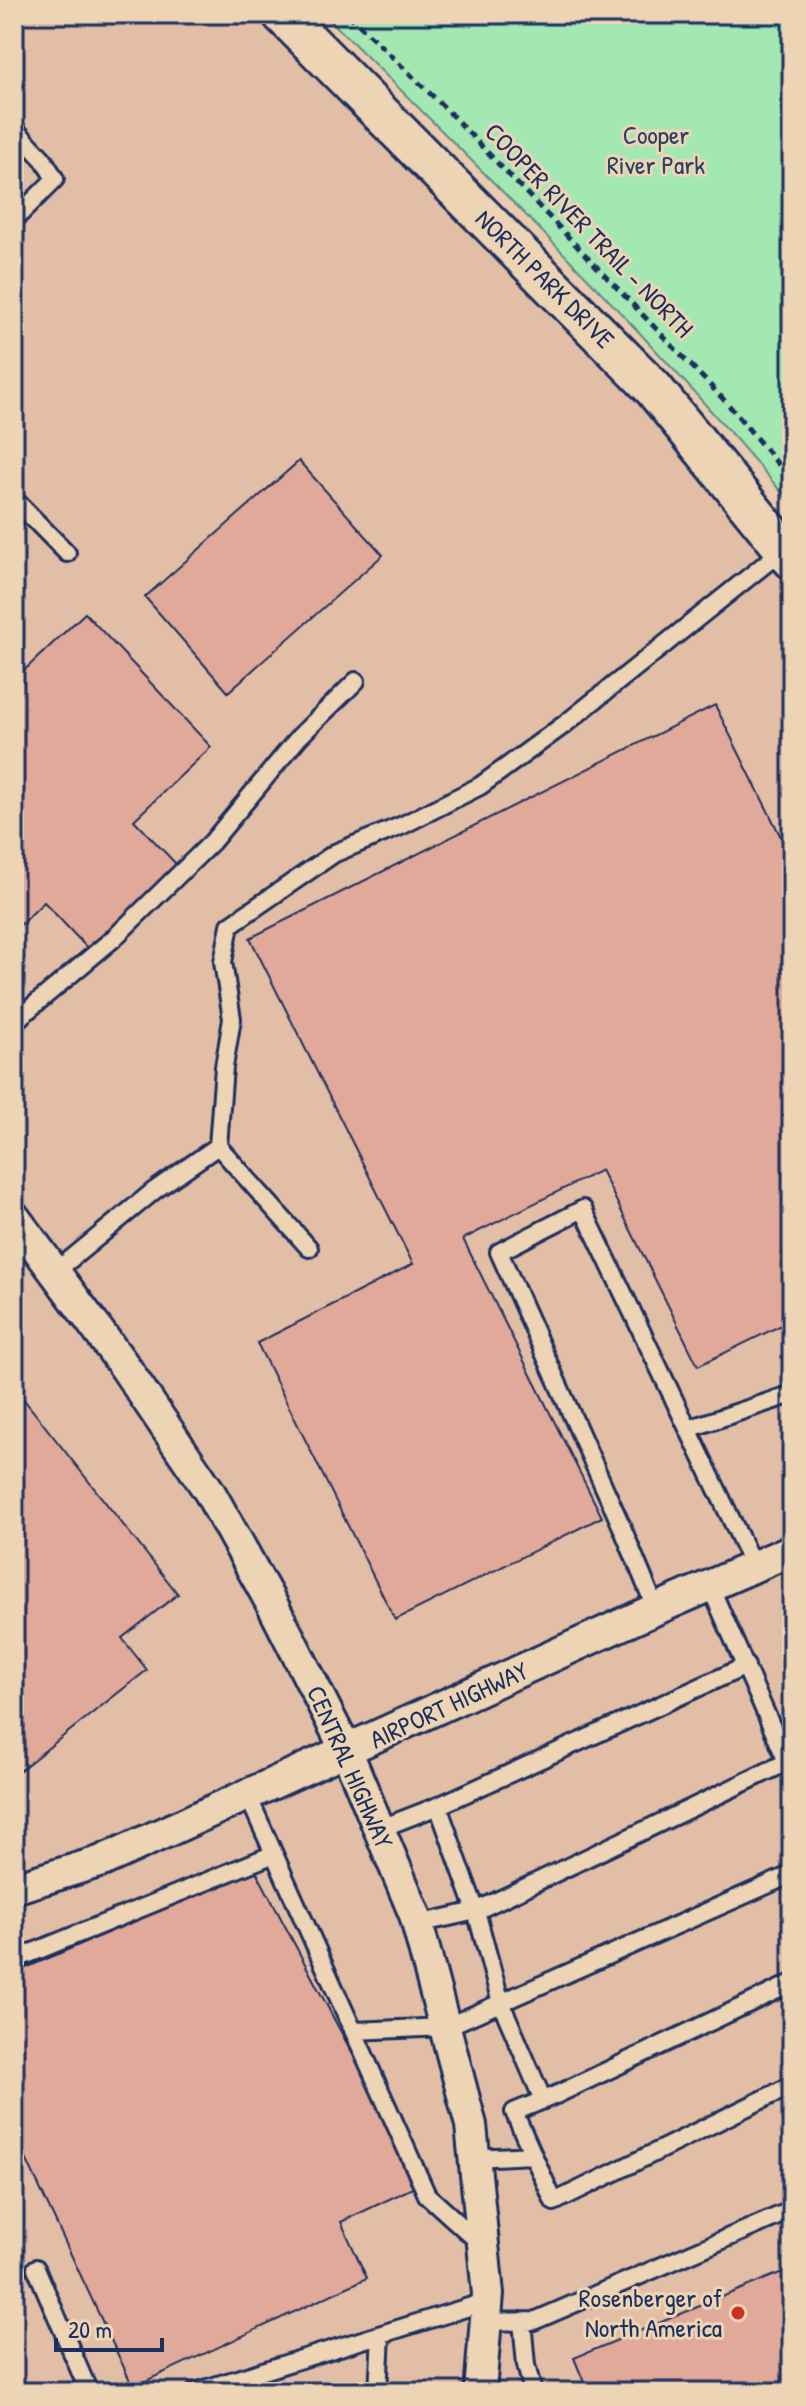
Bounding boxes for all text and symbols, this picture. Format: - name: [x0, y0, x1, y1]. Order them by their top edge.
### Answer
- street label: COOPER RIVER TRAIL - NORTH: [477, 115, 701, 345]
- park label: Cooper River Park: [607, 117, 705, 182]
- street label: NORTH PARK DRIVE: [468, 201, 623, 356]
- street label: AIRPORT HIGHWAY: [364, 1652, 534, 1756]
- street label: CENTRAL HIGHWAY: [299, 1680, 402, 1854]
- place label: Rosenberger of North America: [579, 2280, 723, 2345]
- scale bar: [56, 2302, 162, 2352]
- marker: Rosenberger of North America: [729, 2304, 747, 2322]
- text: 20 m: [68, 2313, 112, 2345]

